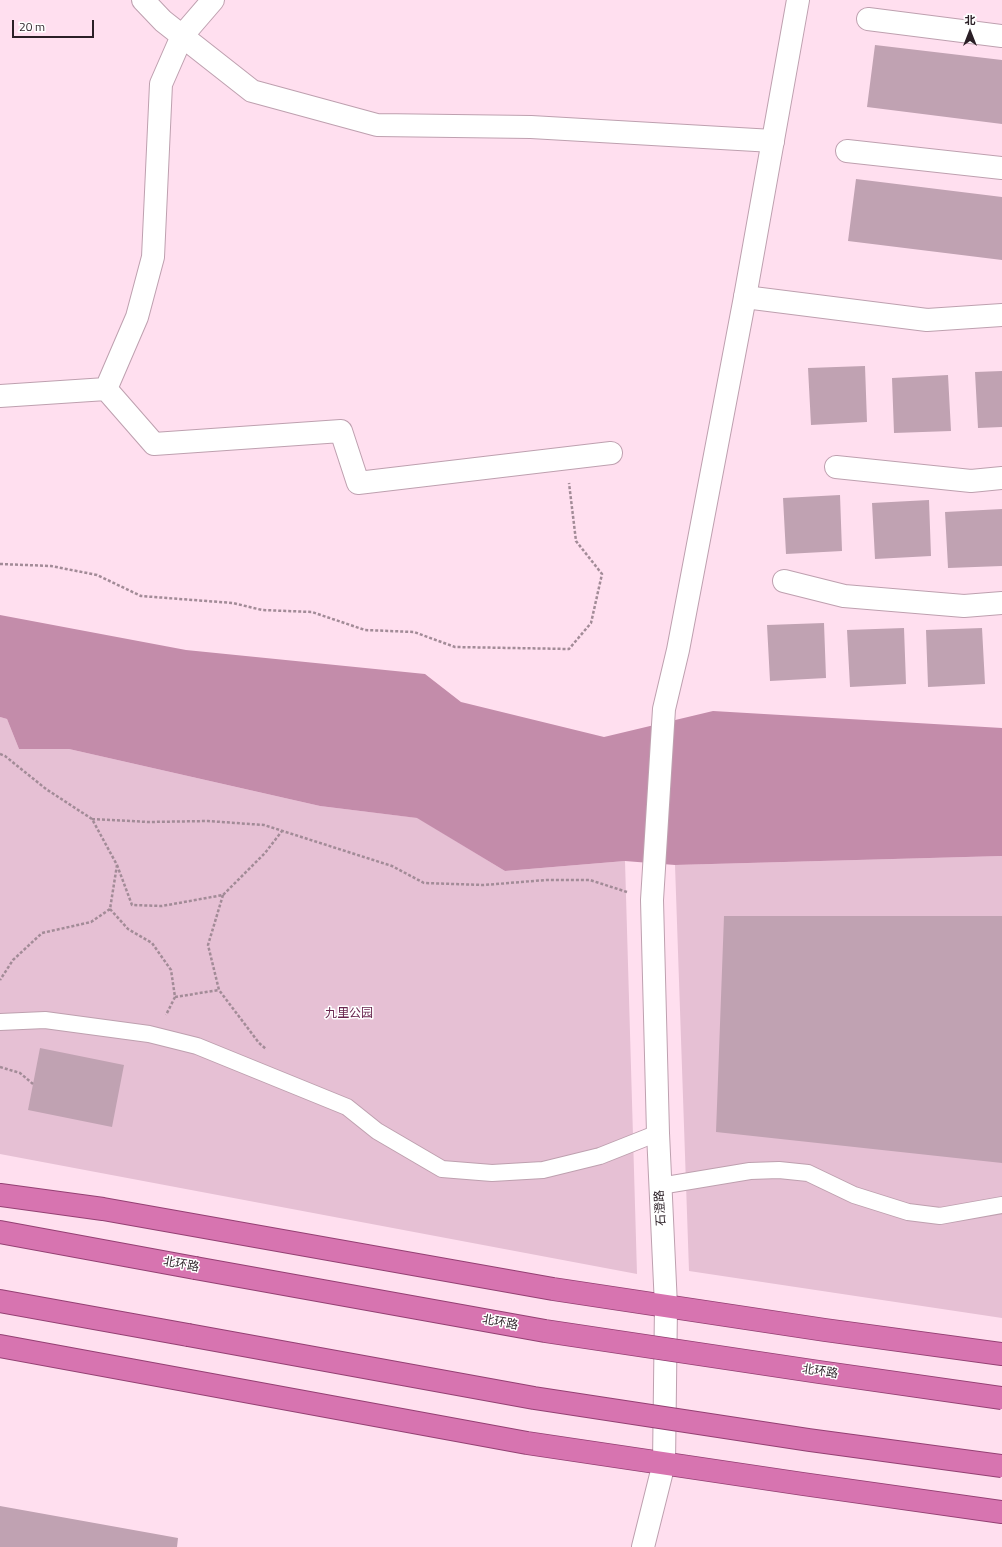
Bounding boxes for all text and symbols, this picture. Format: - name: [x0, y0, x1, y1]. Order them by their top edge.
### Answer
- scale bar: [14, 12, 96, 38]
- north arrow: [950, 12, 990, 52]
- text: 北: [965, 12, 976, 28]
- text: 20 m: [19, 17, 45, 36]
- park label: 九里公园: [325, 1007, 373, 1021]
- street label: 石澄路: [653, 1190, 669, 1226]
- street label: 北环路: [162, 1255, 200, 1275]
- street label: 北环路: [481, 1313, 519, 1333]
- street label: 北环路: [801, 1362, 839, 1382]

